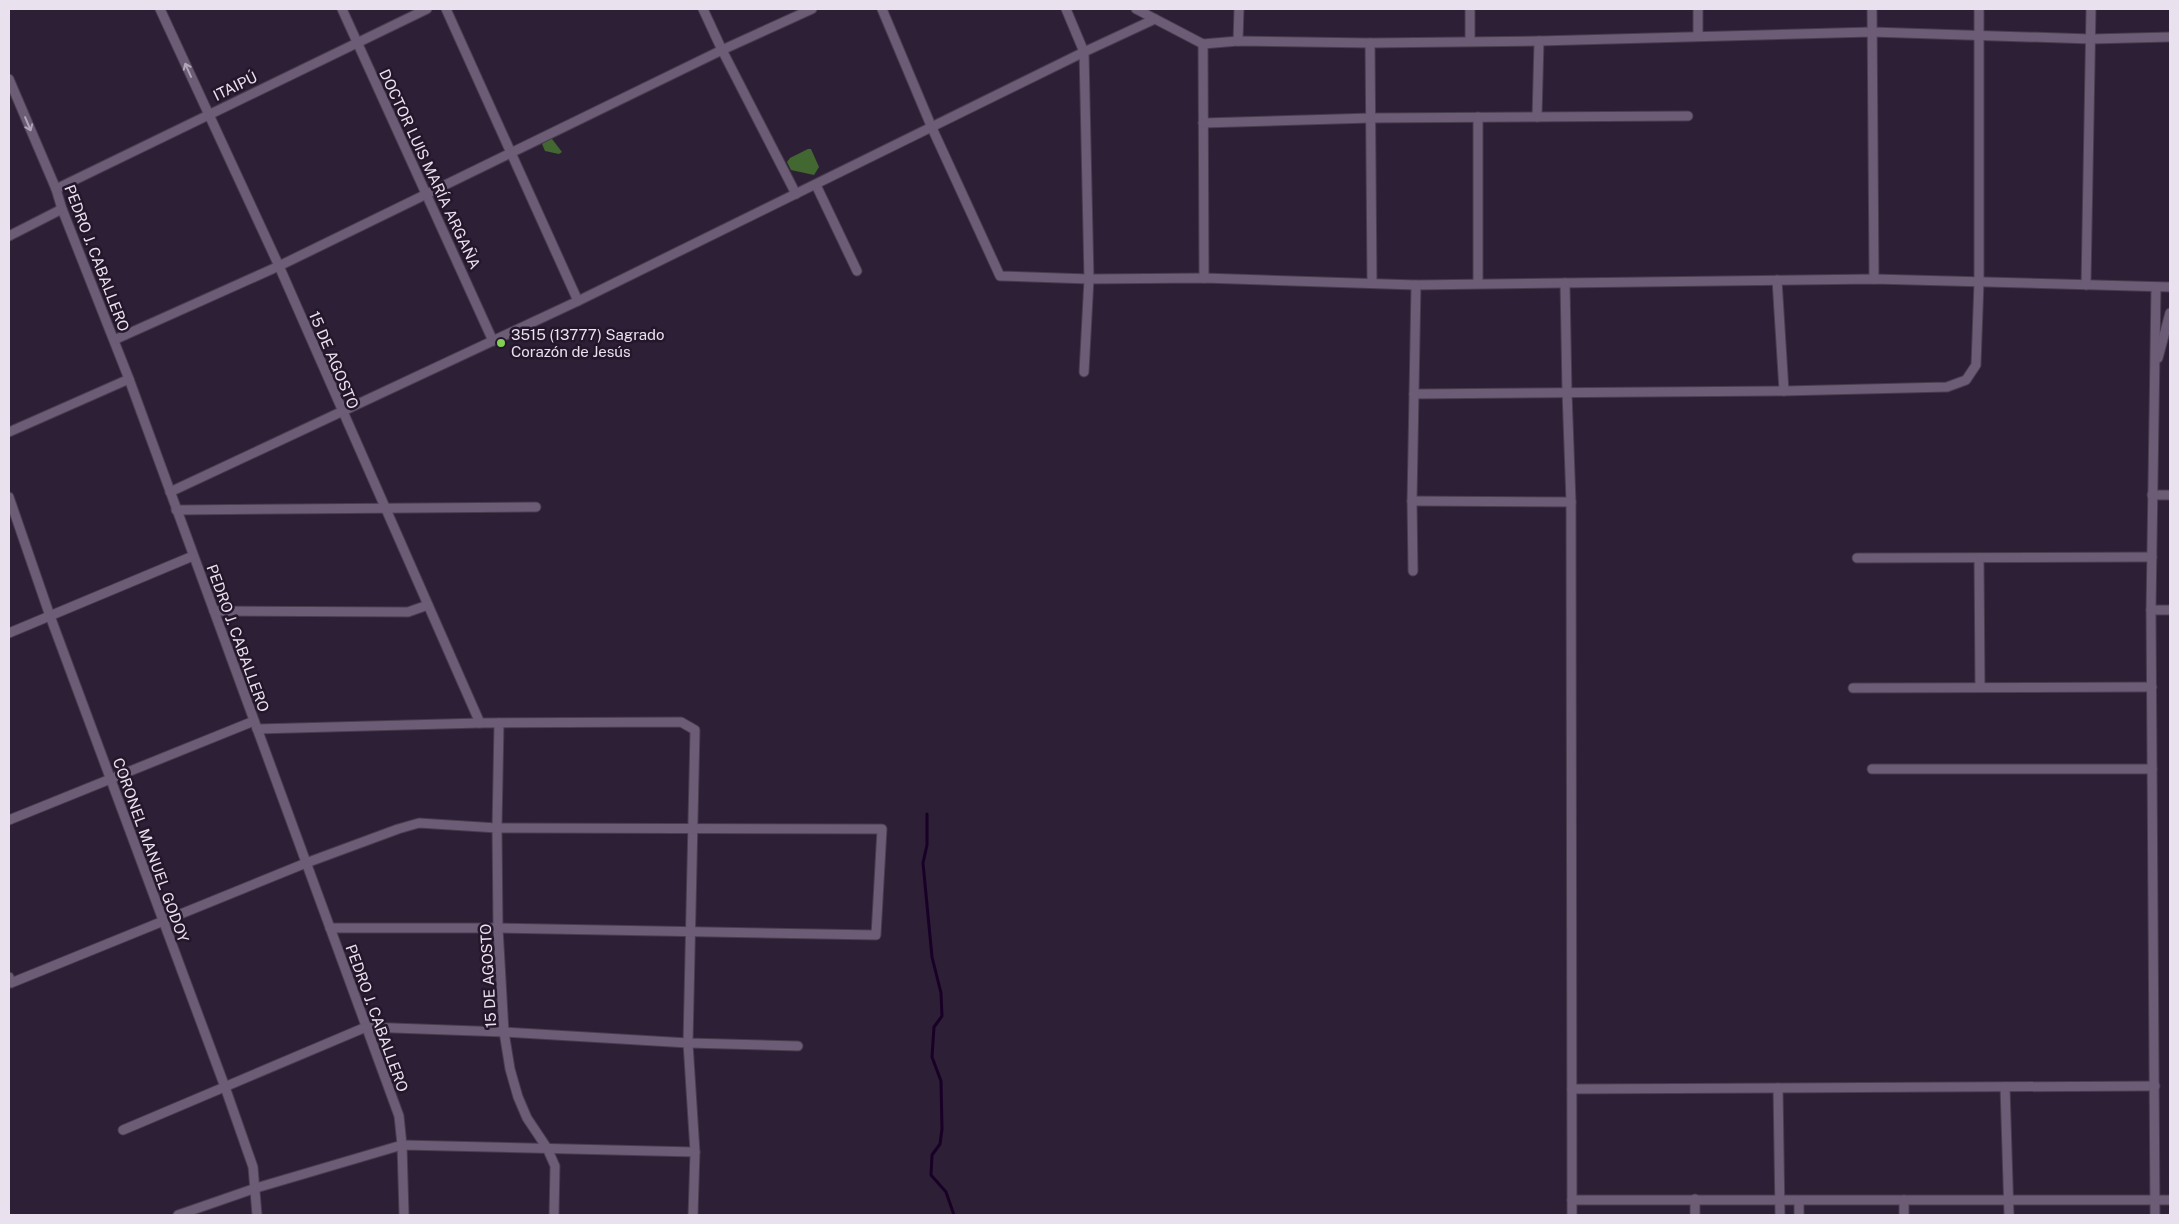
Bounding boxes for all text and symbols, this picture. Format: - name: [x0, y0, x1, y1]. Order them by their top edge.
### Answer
- one-way arrow: [183, 63, 192, 78]
- street label: DOCTOR LUIS MARÍA ARGAÑA: [376, 66, 484, 272]
- street label: ITAIPÚ: [210, 67, 260, 104]
- one-way arrow: [23, 116, 33, 131]
- street label: PEDRO J. CABALLERO: [61, 182, 133, 334]
- street label: 15 DE AGOSTO: [306, 309, 362, 411]
- place label: 3515 (13777) Sagrado Corazón de Jesús: [511, 326, 664, 360]
- marker: 3515 (13777) Sagrado Corazón de Jesús: [495, 337, 507, 349]
- street label: PEDRO J. CABALLERO: [203, 562, 273, 714]
- street label: CORONEL MANUEL GODOY: [110, 756, 192, 944]
- street label: 15 DE AGOSTO: [477, 923, 499, 1029]
- street label: PEDRO J. CABALLERO: [342, 942, 412, 1094]

